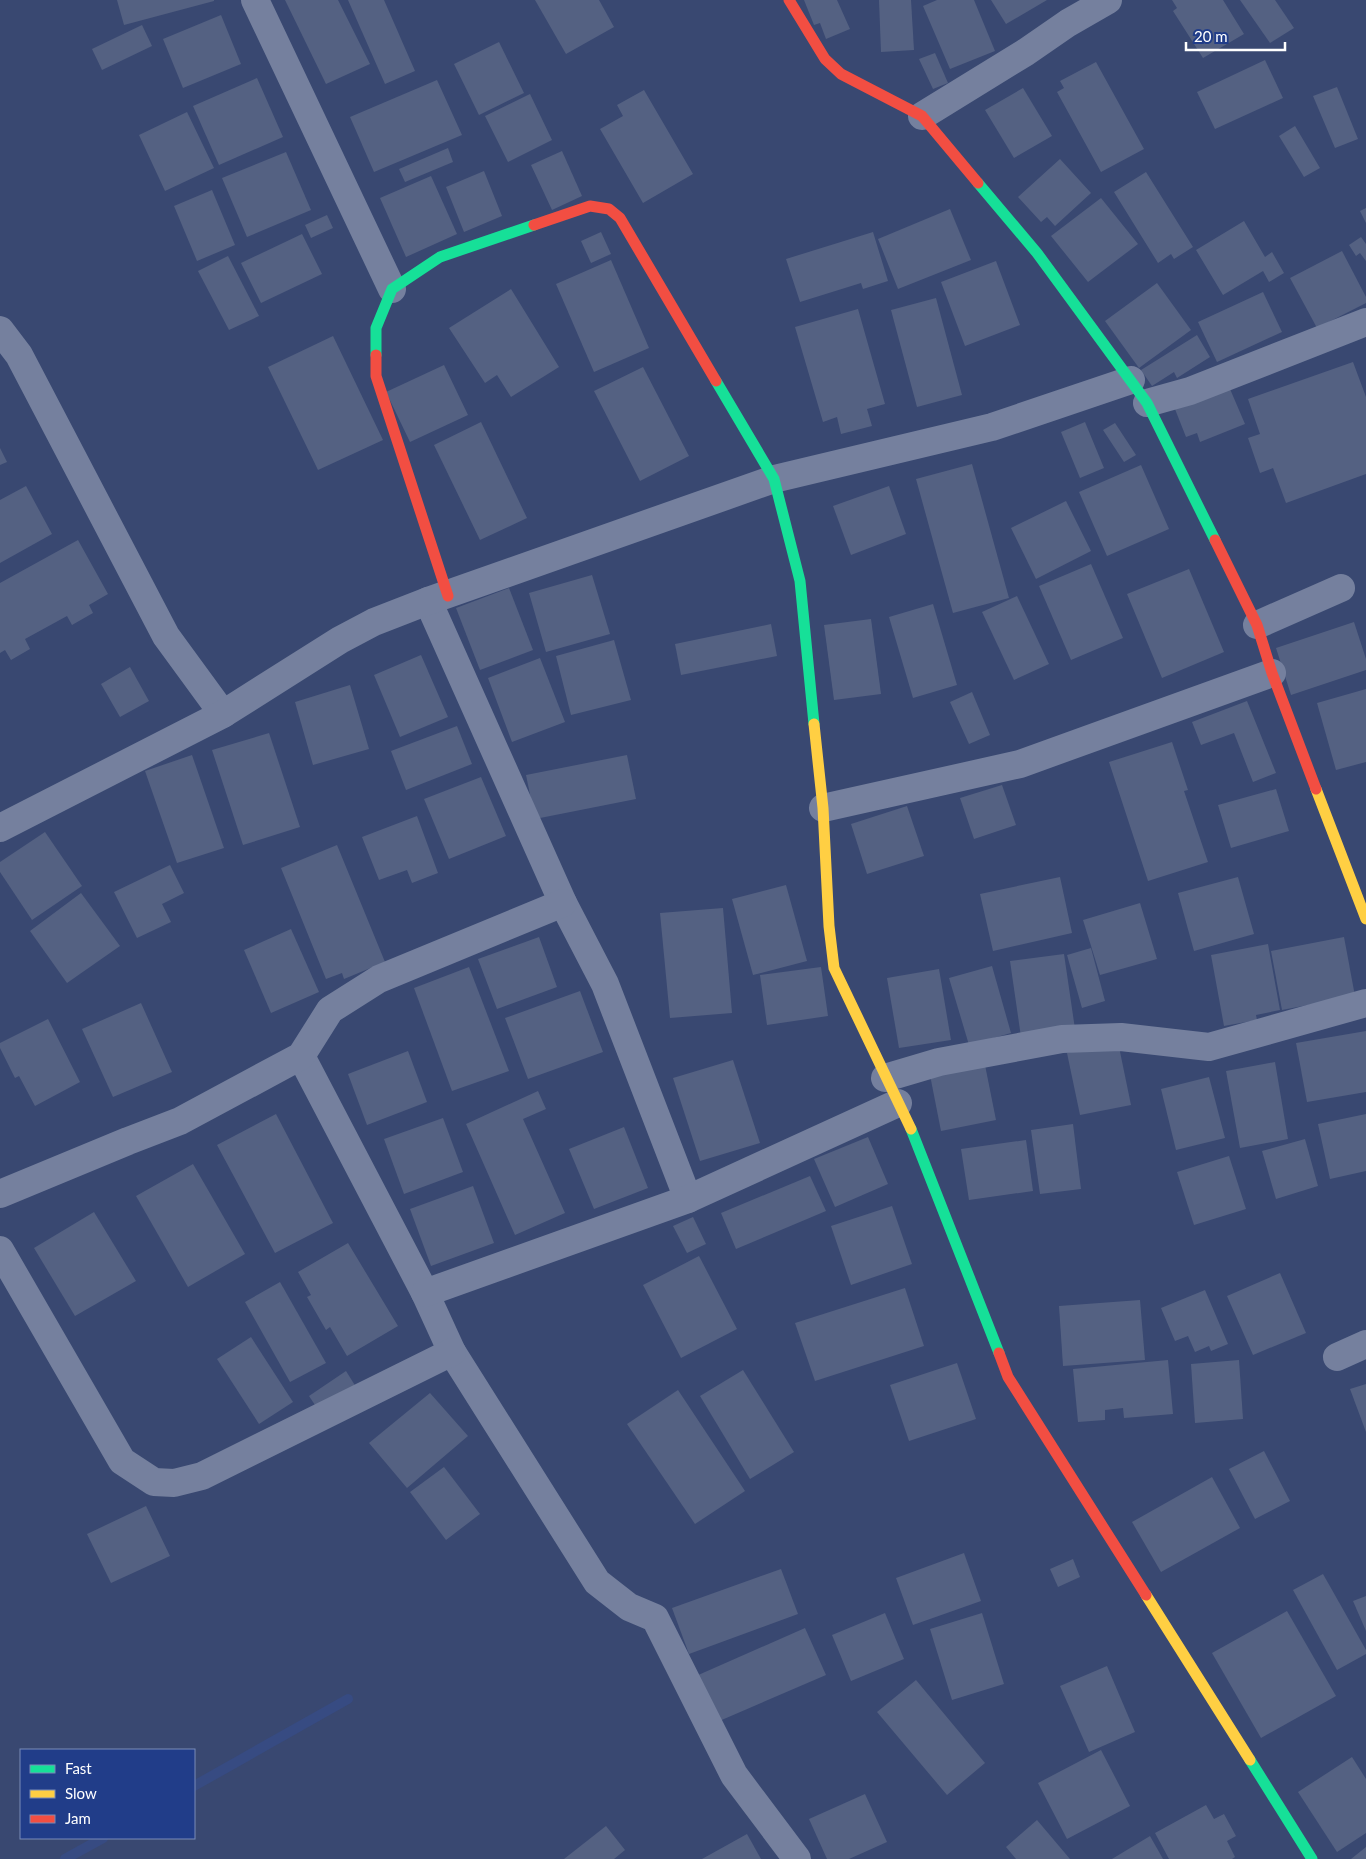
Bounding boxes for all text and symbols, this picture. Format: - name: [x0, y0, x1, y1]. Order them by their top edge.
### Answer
- scale bar: [1186, 20, 1285, 52]
- text: 20 m: [1194, 27, 1228, 45]
- legend: [20, 1749, 195, 1839]
- text: Fast: [65, 1759, 92, 1777]
- text: Slow: [65, 1784, 97, 1802]
- text: Jam: [65, 1809, 91, 1827]

